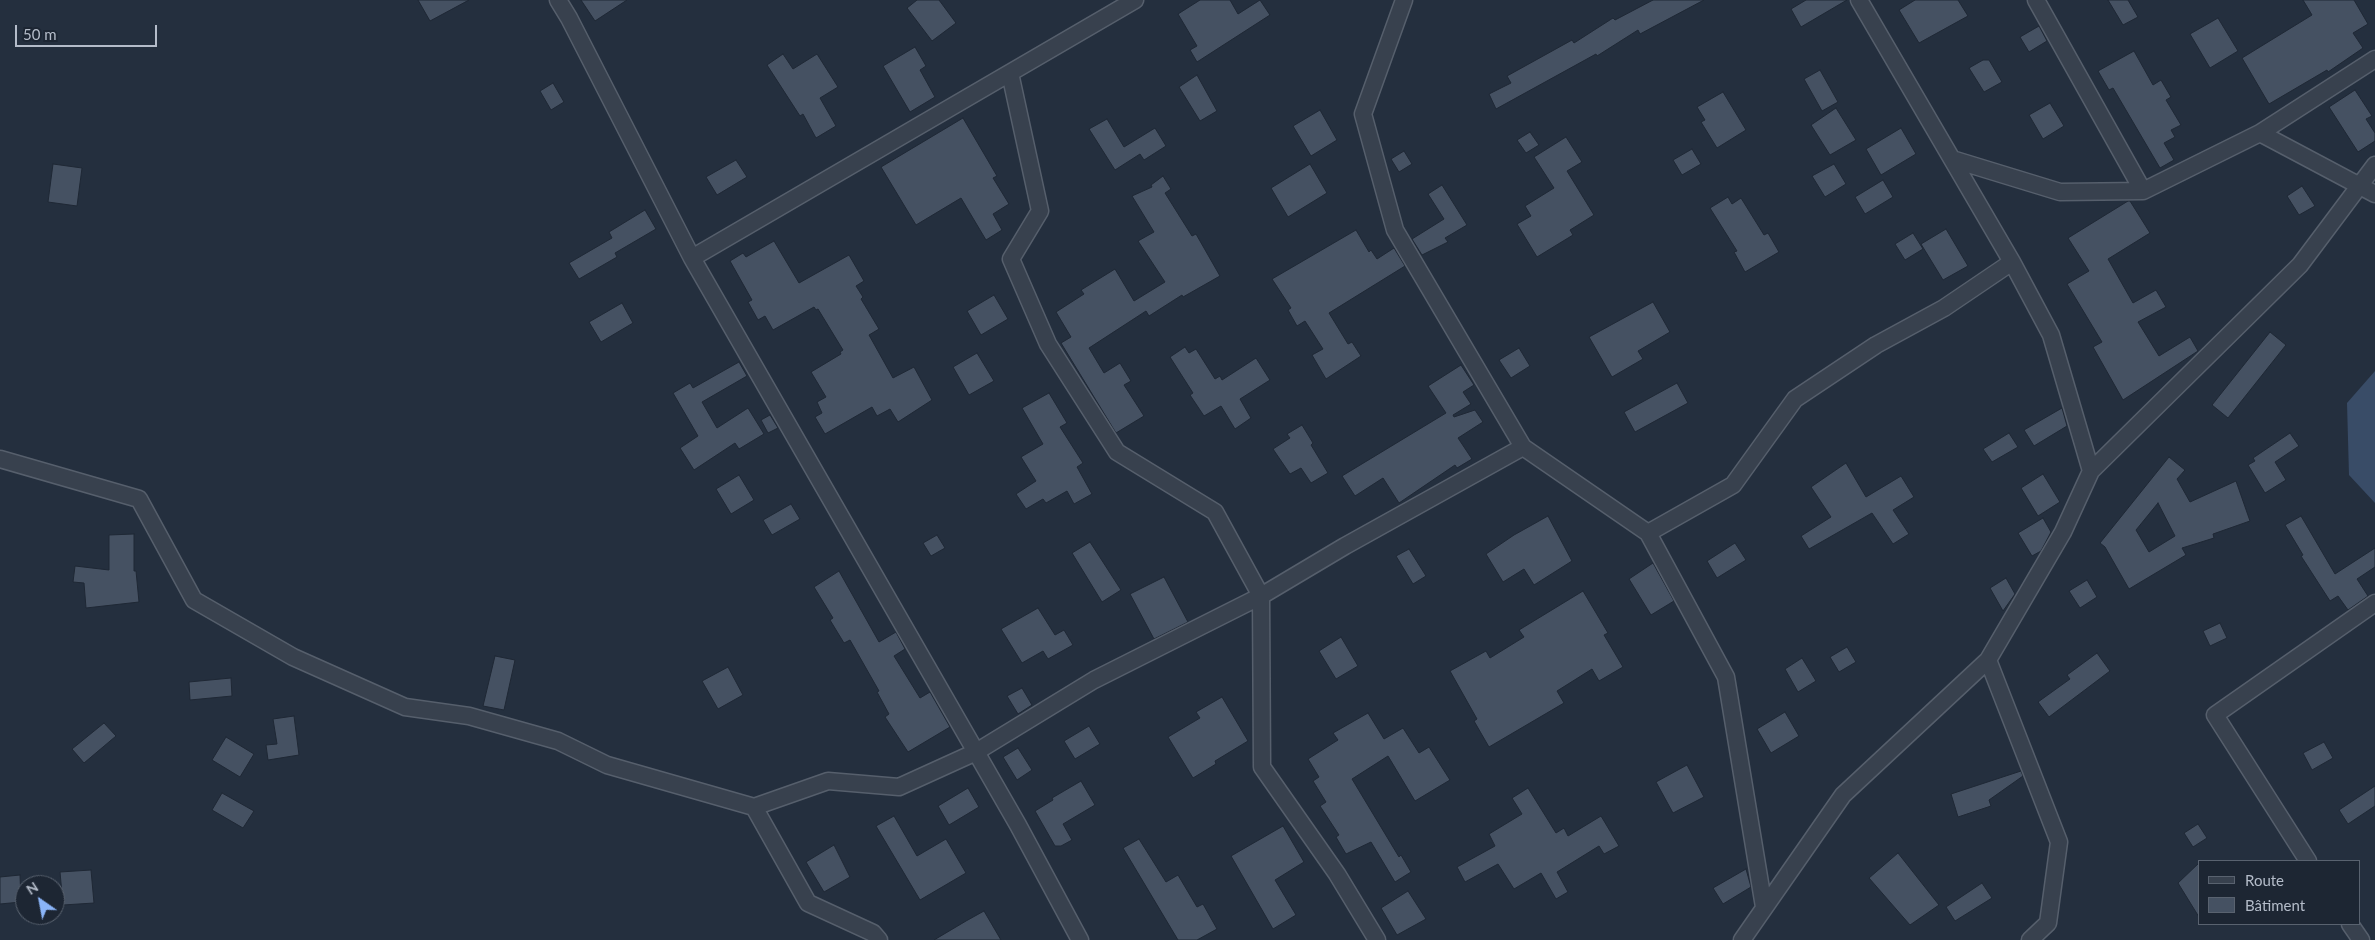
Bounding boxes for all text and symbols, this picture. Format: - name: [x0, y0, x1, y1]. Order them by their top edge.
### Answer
- scale bar: [18, 15, 160, 47]
- text: 50 m: [23, 25, 57, 43]
- legend: [2198, 860, 2360, 925]
- text: Route: [2245, 871, 2284, 889]
- north arrow: [15, 875, 65, 925]
- text: N: [23, 878, 41, 898]
- text: Bâtiment: [2245, 896, 2305, 914]

